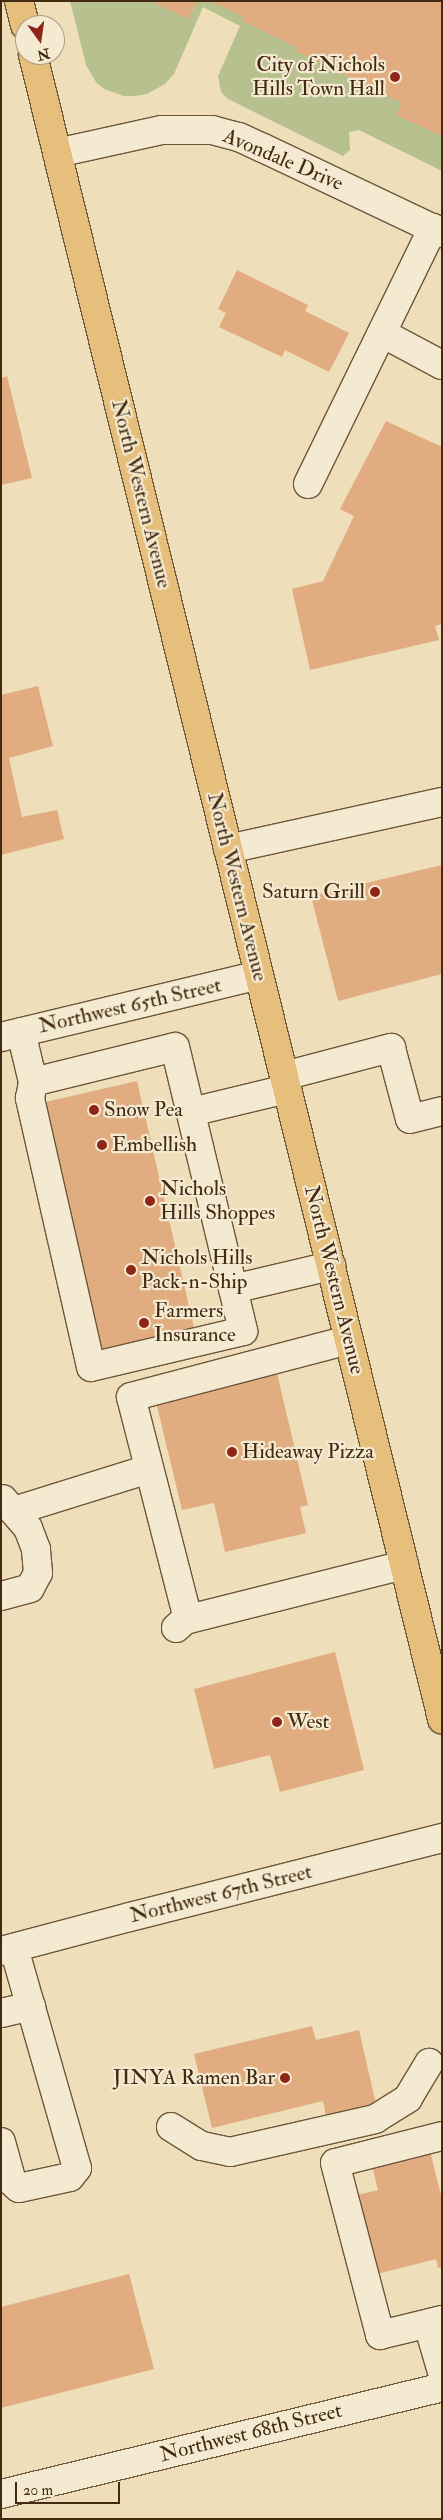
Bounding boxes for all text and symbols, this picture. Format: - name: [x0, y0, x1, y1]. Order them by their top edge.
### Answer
- north arrow: [15, 15, 65, 65]
- text: N: [35, 44, 52, 64]
- place label: City of Nichols Hills Town Hall: [252, 52, 385, 102]
- marker: City of Nichols Hills Town Hall: [389, 71, 401, 83]
- street label: Avondale Drive: [219, 123, 347, 197]
- street label: North Western Avenue: [105, 397, 177, 591]
- street label: North Western Avenue: [201, 790, 273, 984]
- place label: Saturn Grill: [262, 879, 365, 905]
- marker: Saturn Grill: [369, 886, 381, 898]
- street label: Northwest 65th Street: [36, 973, 224, 1039]
- place label: Snow Pea: [104, 1097, 183, 1123]
- marker: Snow Pea: [88, 1104, 100, 1116]
- place label: Embellish: [112, 1132, 197, 1158]
- marker: Embellish: [96, 1139, 108, 1151]
- place label: Nichols Hills Shoppes: [160, 1176, 275, 1226]
- street label: North Western Avenue: [298, 1183, 370, 1377]
- marker: Nichols Hills Shoppes: [144, 1195, 156, 1207]
- place label: Nichols Hills Pack-n-Ship: [141, 1245, 252, 1295]
- marker: Nichols Hills Pack-n-Ship: [125, 1264, 137, 1276]
- place label: Farmers Insurance: [154, 1298, 236, 1348]
- marker: Farmers Insurance: [138, 1317, 150, 1329]
- place label: Hideaway Pizza: [242, 1439, 374, 1465]
- marker: Hideaway Pizza: [226, 1446, 238, 1458]
- place label: West: [287, 1709, 329, 1735]
- marker: West: [271, 1716, 283, 1728]
- street label: Northwest 67th Street: [127, 1859, 315, 1929]
- place label: JINYA Ramen Bar: [113, 2065, 275, 2091]
- marker: JINYA Ramen Bar: [279, 2072, 291, 2084]
- street label: Northwest 68th Street: [157, 2398, 345, 2468]
- scale bar: [18, 2472, 122, 2504]
- text: 20 m: [23, 2481, 53, 2500]

